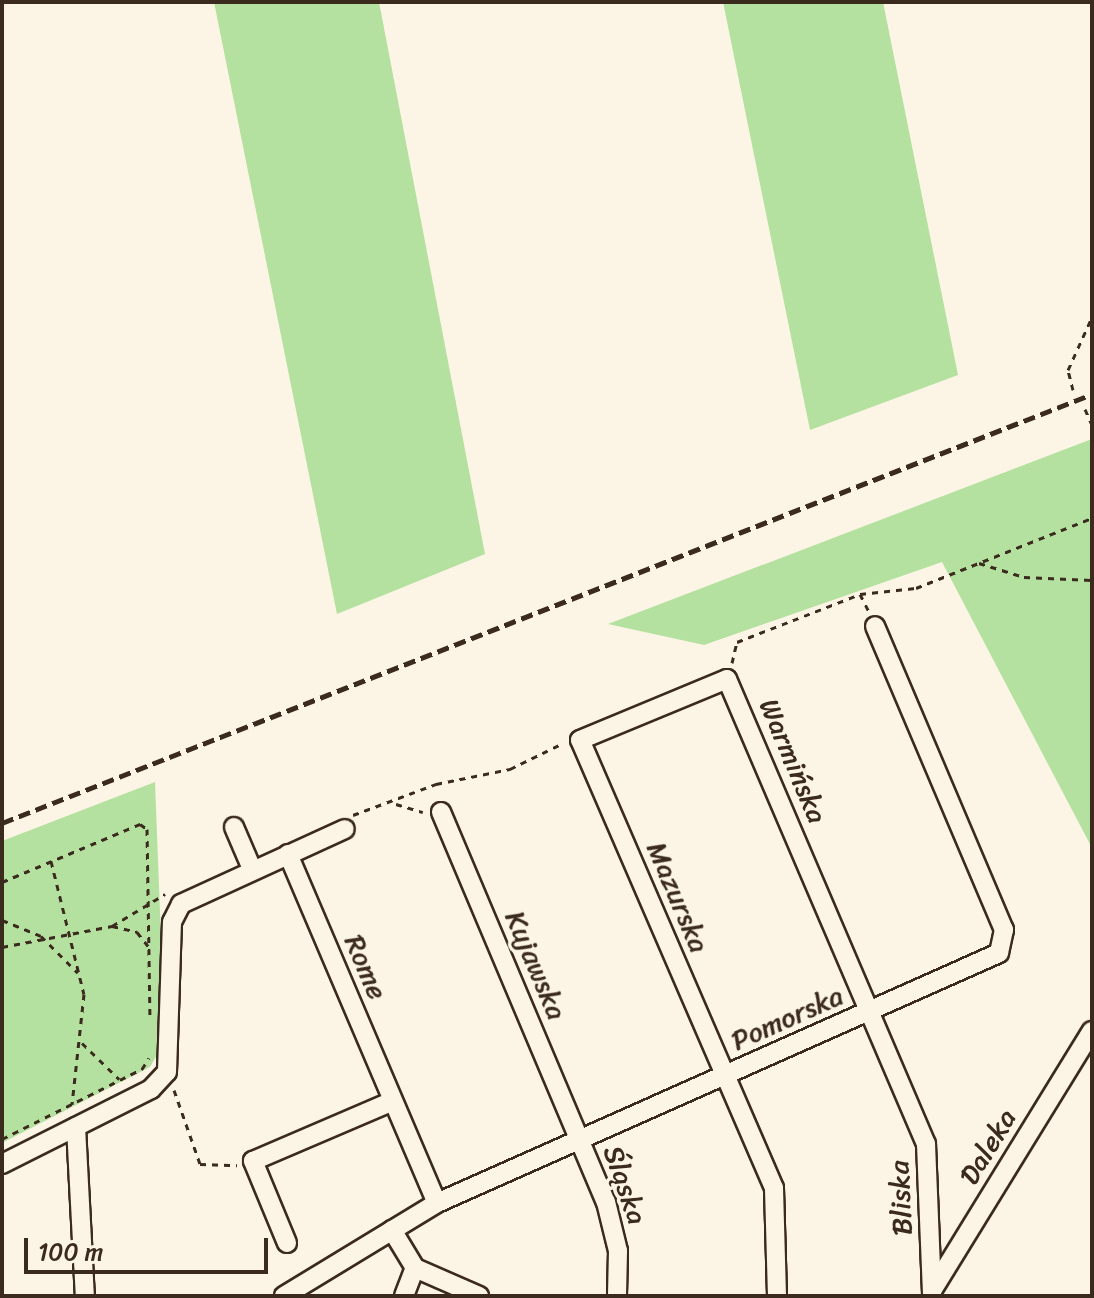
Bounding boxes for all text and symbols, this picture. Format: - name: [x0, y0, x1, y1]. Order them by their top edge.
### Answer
- street label: Warmińska: [752, 694, 834, 828]
- street label: Mazurska: [640, 837, 716, 957]
- street label: Kujawska: [498, 906, 574, 1024]
- street label: Rome: [337, 930, 395, 1004]
- street label: Pomorska: [726, 978, 848, 1058]
- street label: Daleka: [952, 1103, 1024, 1191]
- street label: Śląska: [596, 1141, 654, 1229]
- street label: Bliska: [882, 1160, 920, 1236]
- scale bar: [28, 1222, 272, 1272]
- text: 100 m: [38, 1231, 103, 1273]

